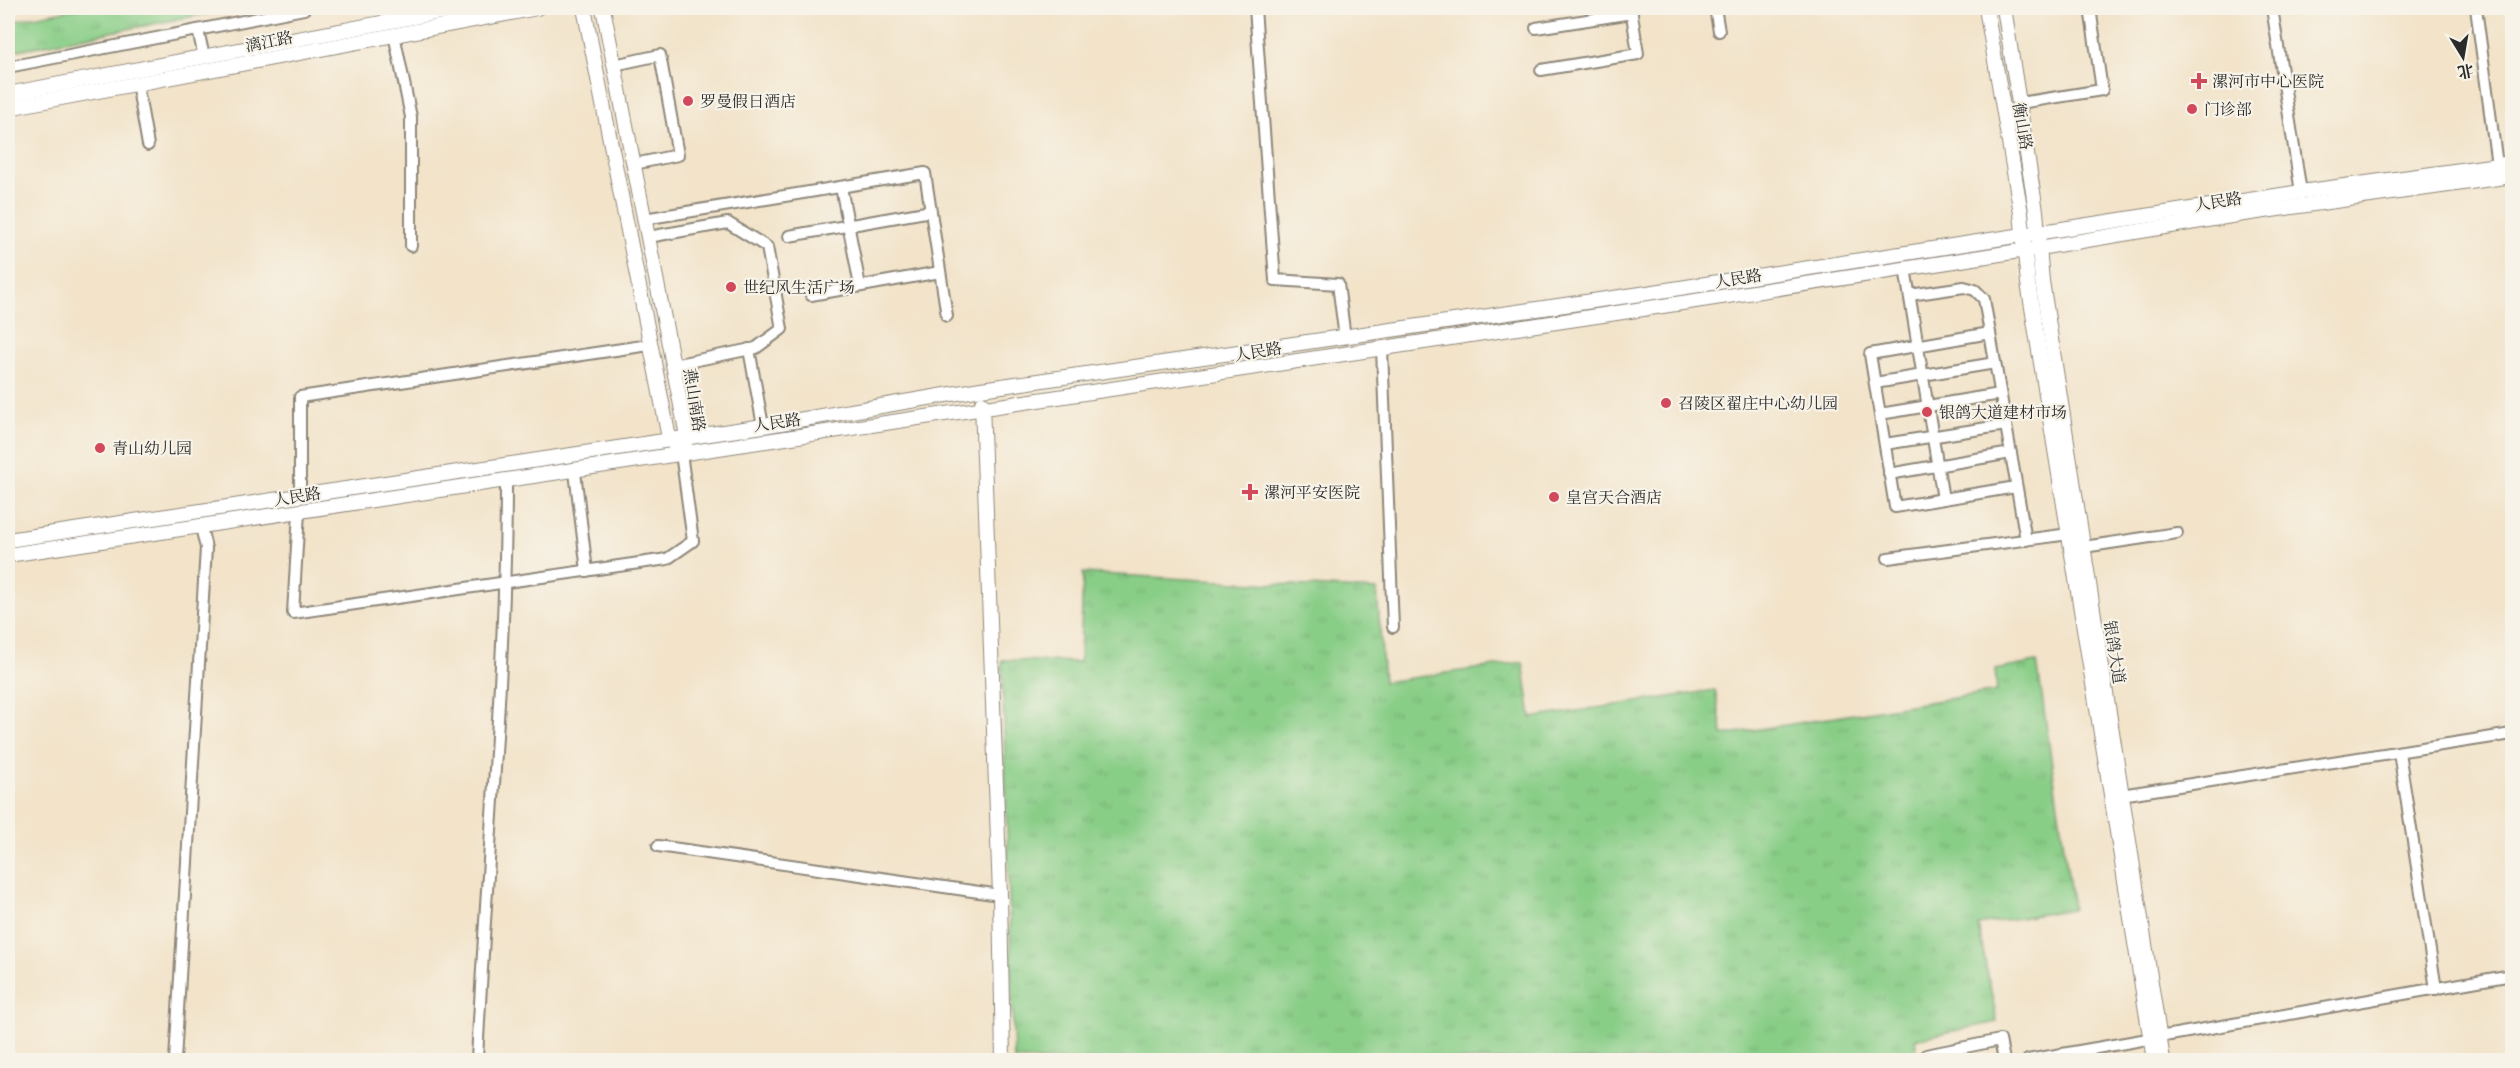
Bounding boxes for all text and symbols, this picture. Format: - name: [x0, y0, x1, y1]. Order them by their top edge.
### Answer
- north arrow: [2433, 27, 2493, 87]
- street label: 漓江路: [244, 28, 294, 55]
- text: 北: [2456, 60, 2475, 82]
- marker: 漯河市中心医院: [2190, 72, 2208, 90]
- place label: 漯河市中心医院: [2212, 72, 2324, 91]
- place label: 罗曼假日酒店: [700, 92, 796, 111]
- marker: 罗曼假日酒店: [681, 94, 695, 108]
- place label: 门诊部: [2204, 100, 2252, 119]
- street label: 衡山路: [2009, 101, 2036, 151]
- marker: 门诊部: [2185, 102, 2199, 116]
- street label: 人民路: [2193, 188, 2243, 215]
- street label: 人民路: [1713, 265, 1763, 292]
- place label: 世纪风生活广场: [743, 278, 855, 297]
- marker: 世纪风生活广场: [724, 280, 738, 294]
- street label: 人民路: [1233, 338, 1283, 365]
- street label: 燕山南路: [680, 367, 709, 433]
- place label: 召陵区翟庄中心幼儿园: [1678, 394, 1838, 413]
- marker: 召陵区翟庄中心幼儿园: [1659, 396, 1673, 410]
- place label: 银鸽大道建材市场: [1939, 403, 2067, 422]
- marker: 银鸽大道建材市场: [1920, 405, 1934, 419]
- street label: 人民路: [752, 410, 802, 435]
- place label: 青山幼儿园: [112, 439, 192, 458]
- marker: 青山幼儿园: [93, 441, 107, 455]
- street label: 人民路: [272, 483, 322, 510]
- marker: 漯河平安医院: [1241, 483, 1259, 501]
- place label: 漯河平安医院: [1264, 483, 1360, 502]
- place label: 皇宫天合酒店: [1566, 488, 1662, 507]
- marker: 皇宫天合酒店: [1547, 490, 1561, 504]
- street label: 银鸽大道: [2100, 619, 2129, 685]

